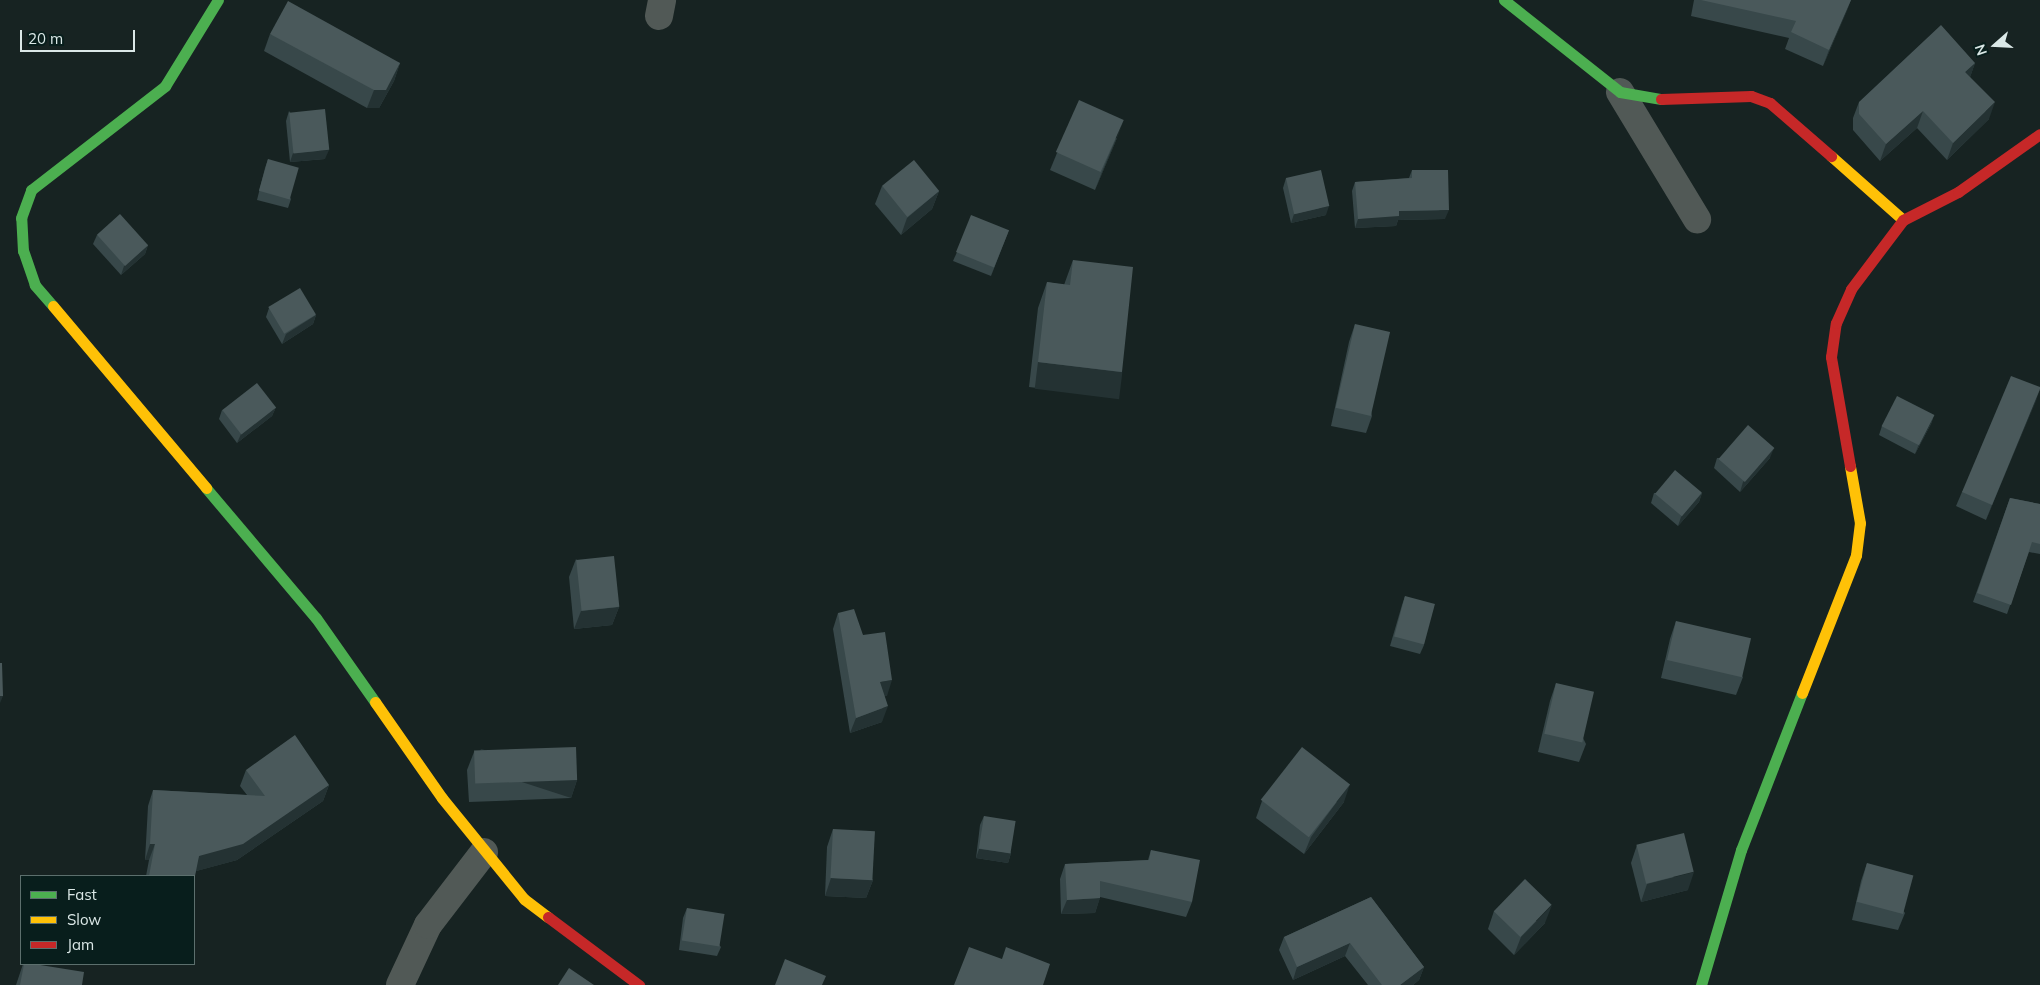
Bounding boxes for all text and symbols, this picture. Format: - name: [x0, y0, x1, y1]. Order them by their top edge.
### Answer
- scale bar: [22, 20, 138, 52]
- north arrow: [1970, 20, 2020, 70]
- text: 20 m: [28, 29, 63, 48]
- text: N: [1971, 42, 1991, 58]
- legend: [20, 875, 195, 965]
- text: Fast: [67, 885, 97, 904]
- text: Slow: [67, 910, 101, 929]
- text: Jam: [67, 935, 94, 954]

